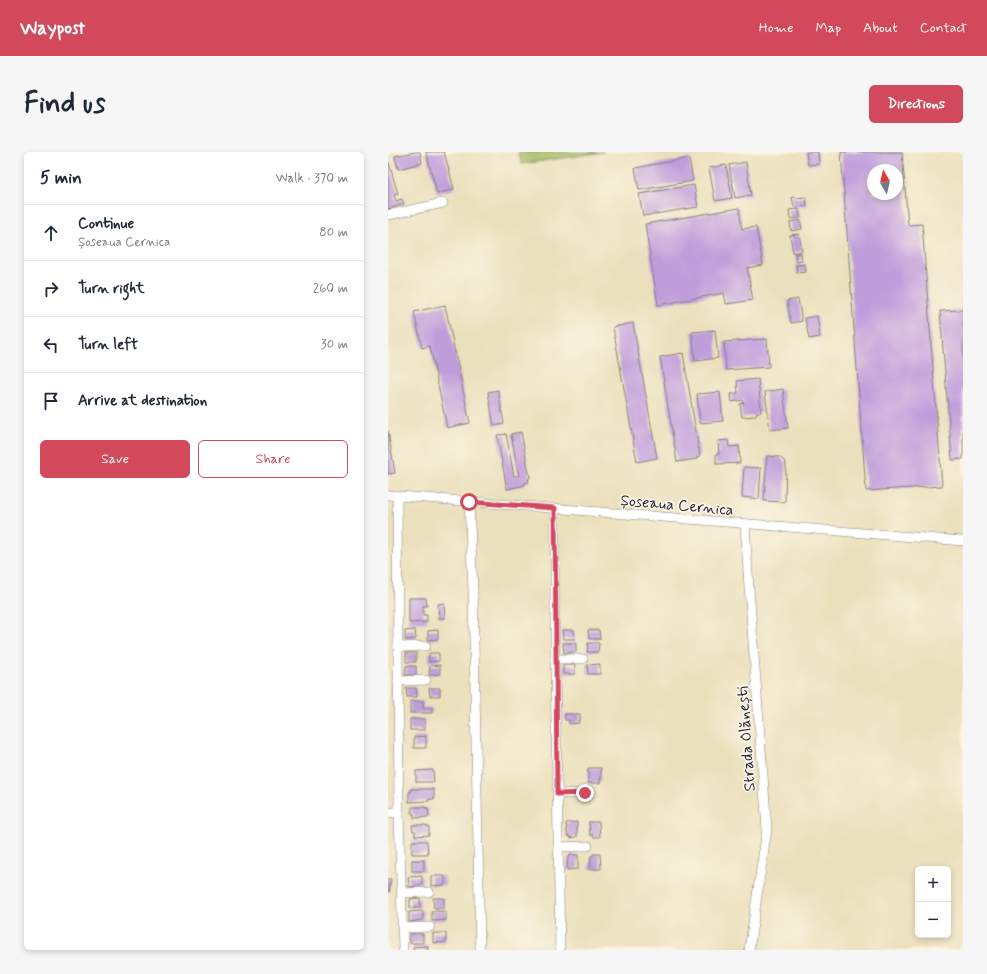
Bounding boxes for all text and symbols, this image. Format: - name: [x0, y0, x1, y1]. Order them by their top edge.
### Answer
- text: Waypost: [20, 16, 85, 41]
- text: Home: [759, 19, 793, 37]
- text: Map: [815, 19, 841, 37]
- text: About: [863, 19, 898, 37]
- text: Contact: [920, 19, 967, 37]
- button: Directions: [869, 85, 963, 123]
- text: Find us: [24, 86, 105, 123]
- north arrow: [867, 164, 903, 200]
- text: 5 min: [40, 167, 82, 189]
- text: Walk · 370 m: [276, 170, 348, 187]
- text: Continue: [78, 214, 134, 234]
- icon: ahead: [40, 222, 62, 244]
- text: 80 m: [319, 224, 348, 241]
- text: Șoseaua Cernica: [78, 234, 170, 251]
- icon: right: [40, 278, 62, 300]
- text: Turn right: [78, 279, 145, 299]
- text: 260 m: [313, 280, 348, 297]
- icon: left: [40, 334, 62, 356]
- text: Turn left: [78, 335, 138, 355]
- text: 30 m: [321, 336, 348, 353]
- icon: arrive: [40, 390, 62, 412]
- text: Arrive at destination: [78, 391, 207, 411]
- button: Save: [40, 440, 190, 478]
- button: Share: [198, 440, 348, 478]
- street label: Șoseaua Cernica: [619, 490, 735, 521]
- route start: [460, 493, 478, 511]
- street label: Strada Olănești: [732, 686, 761, 792]
- route end: [576, 784, 594, 802]
- map controls: [915, 866, 951, 938]
- button: +: [915, 866, 951, 902]
- button: −: [915, 902, 951, 938]

